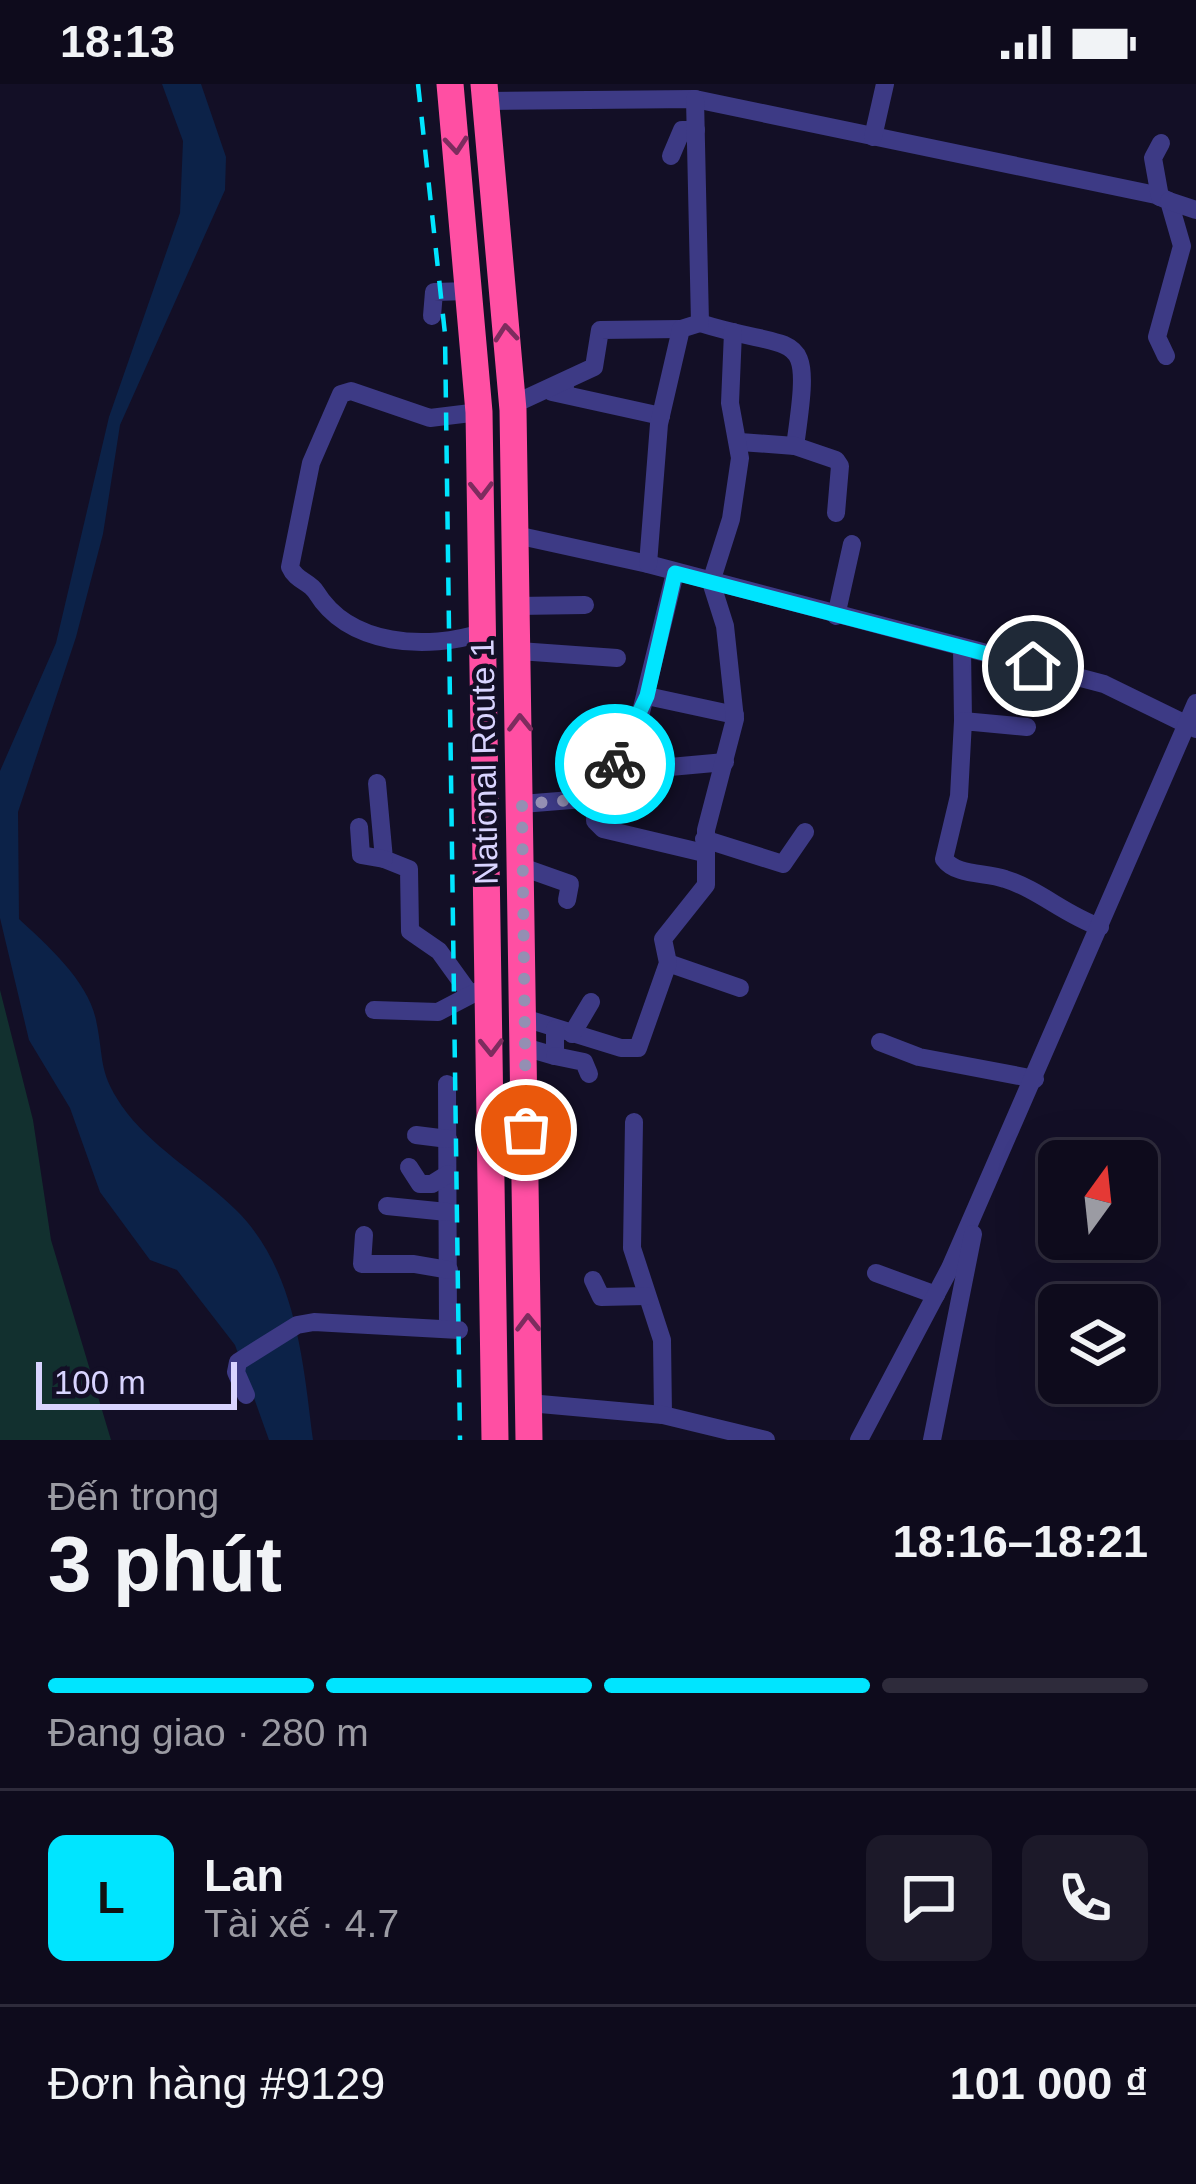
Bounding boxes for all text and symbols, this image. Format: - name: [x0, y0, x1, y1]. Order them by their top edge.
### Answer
- text: 18:13: [60, 16, 175, 67]
- one-way arrow: [442, 136, 468, 155]
- one-way arrow: [494, 324, 519, 343]
- one-way arrow: [467, 481, 493, 500]
- pin: [982, 615, 1084, 717]
- icon: home: [1000, 633, 1066, 699]
- street label: National Route 1: [463, 639, 505, 885]
- courier: [555, 704, 675, 824]
- one-way arrow: [508, 713, 534, 732]
- icon: bike: [582, 731, 648, 797]
- one-way arrow: [477, 1038, 503, 1057]
- pin: [475, 1079, 577, 1181]
- icon: bag: [493, 1097, 559, 1163]
- north arrow: [1038, 1140, 1158, 1260]
- map controls: [1038, 1140, 1158, 1404]
- button: layers: [1038, 1284, 1158, 1404]
- one-way arrow: [515, 1313, 541, 1331]
- scale bar: [36, 1356, 237, 1409]
- text: 100 m: [54, 1364, 146, 1401]
- text: Đến trong: [48, 1475, 219, 1518]
- text: 18:16–18:21: [893, 1516, 1148, 1567]
- text: 3 phút: [48, 1520, 282, 1608]
- text: Đang giao · 280 m: [48, 1711, 369, 1754]
- button: chat: [866, 1835, 992, 1961]
- button: phone: [1022, 1835, 1148, 1961]
- text: Lan: [204, 1850, 284, 1901]
- text: L: [97, 1872, 125, 1923]
- text: Tài xế · 4.7: [204, 1902, 399, 1945]
- text: Đơn hàng #9129: [48, 2058, 385, 2109]
- text: 101 000 ₫: [950, 2058, 1148, 2109]

